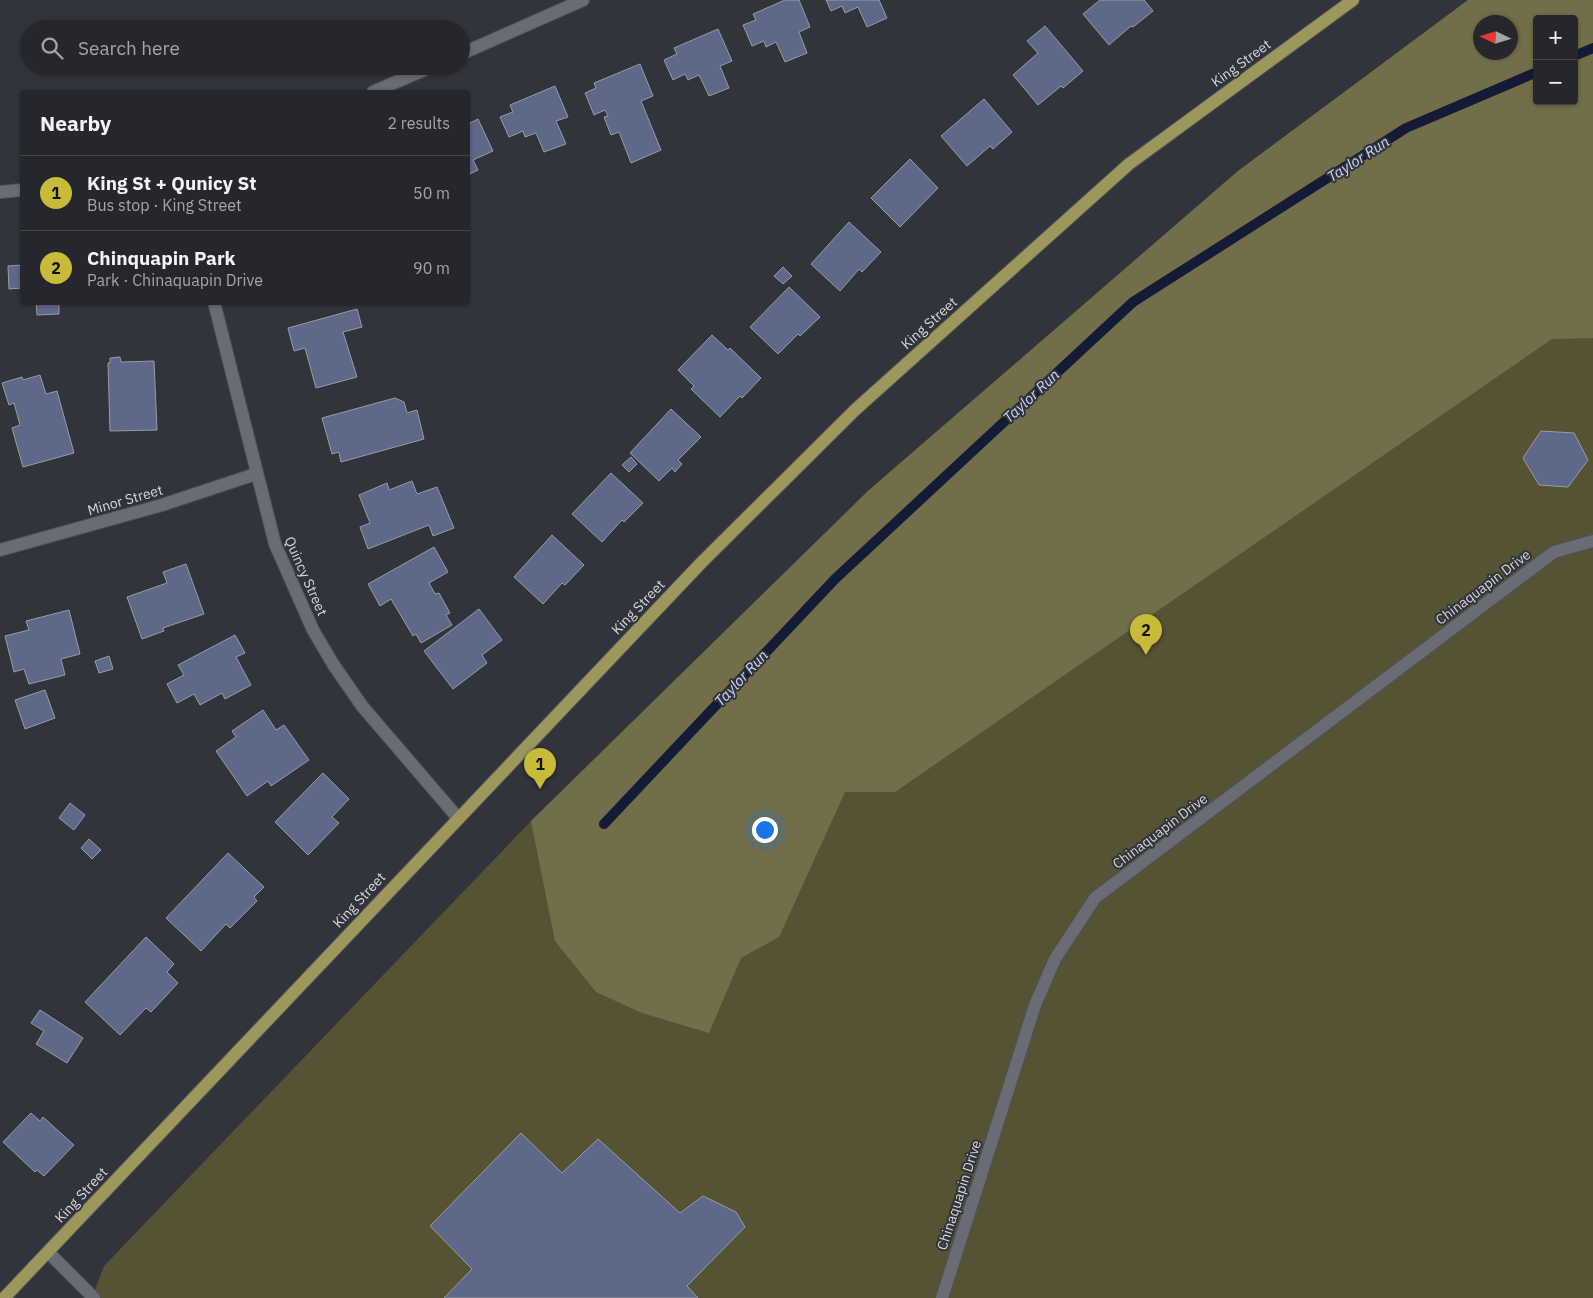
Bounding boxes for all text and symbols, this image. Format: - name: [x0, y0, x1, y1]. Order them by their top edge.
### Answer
- north arrow: [1473, 15, 1518, 60]
- map controls: [1533, 15, 1578, 105]
- button: +: [1533, 15, 1578, 60]
- search box: [20, 20, 470, 75]
- icon: search: [38, 34, 66, 62]
- street label: King Street: [1208, 35, 1274, 91]
- text: Search here: [78, 36, 180, 60]
- button: −: [1533, 60, 1578, 105]
- text: Nearby: [40, 109, 111, 137]
- text: 2 results: [387, 113, 450, 133]
- water label: Taylor Run: [1323, 132, 1393, 186]
- text: King St + Qunicy St: [87, 171, 257, 195]
- text: 1: [51, 183, 61, 203]
- text: 50 m: [413, 183, 450, 203]
- text: Bus stop · King Street: [87, 195, 242, 215]
- text: Chinquapin Park: [87, 246, 236, 270]
- text: 2: [51, 258, 61, 278]
- text: 90 m: [413, 258, 450, 278]
- text: Park · Chinaquapin Drive: [87, 270, 263, 290]
- street label: King Street: [897, 293, 961, 353]
- water label: Taylor Run: [999, 365, 1063, 427]
- street label: Minor Street: [85, 481, 165, 519]
- street label: Quincy Street: [280, 533, 332, 619]
- street label: Chinaquapin Drive: [1432, 545, 1534, 629]
- street label: King Street: [607, 576, 669, 638]
- pin: 2: [1130, 614, 1162, 655]
- water label: Taylor Run: [710, 646, 772, 710]
- pin: 1: [524, 748, 556, 789]
- street label: Chinaquapin Drive: [1109, 789, 1211, 873]
- your location: [752, 817, 778, 843]
- street label: King Street: [329, 868, 389, 932]
- street label: Chinaquapin Drive: [933, 1137, 985, 1252]
- street label: King Street: [51, 1163, 111, 1227]

